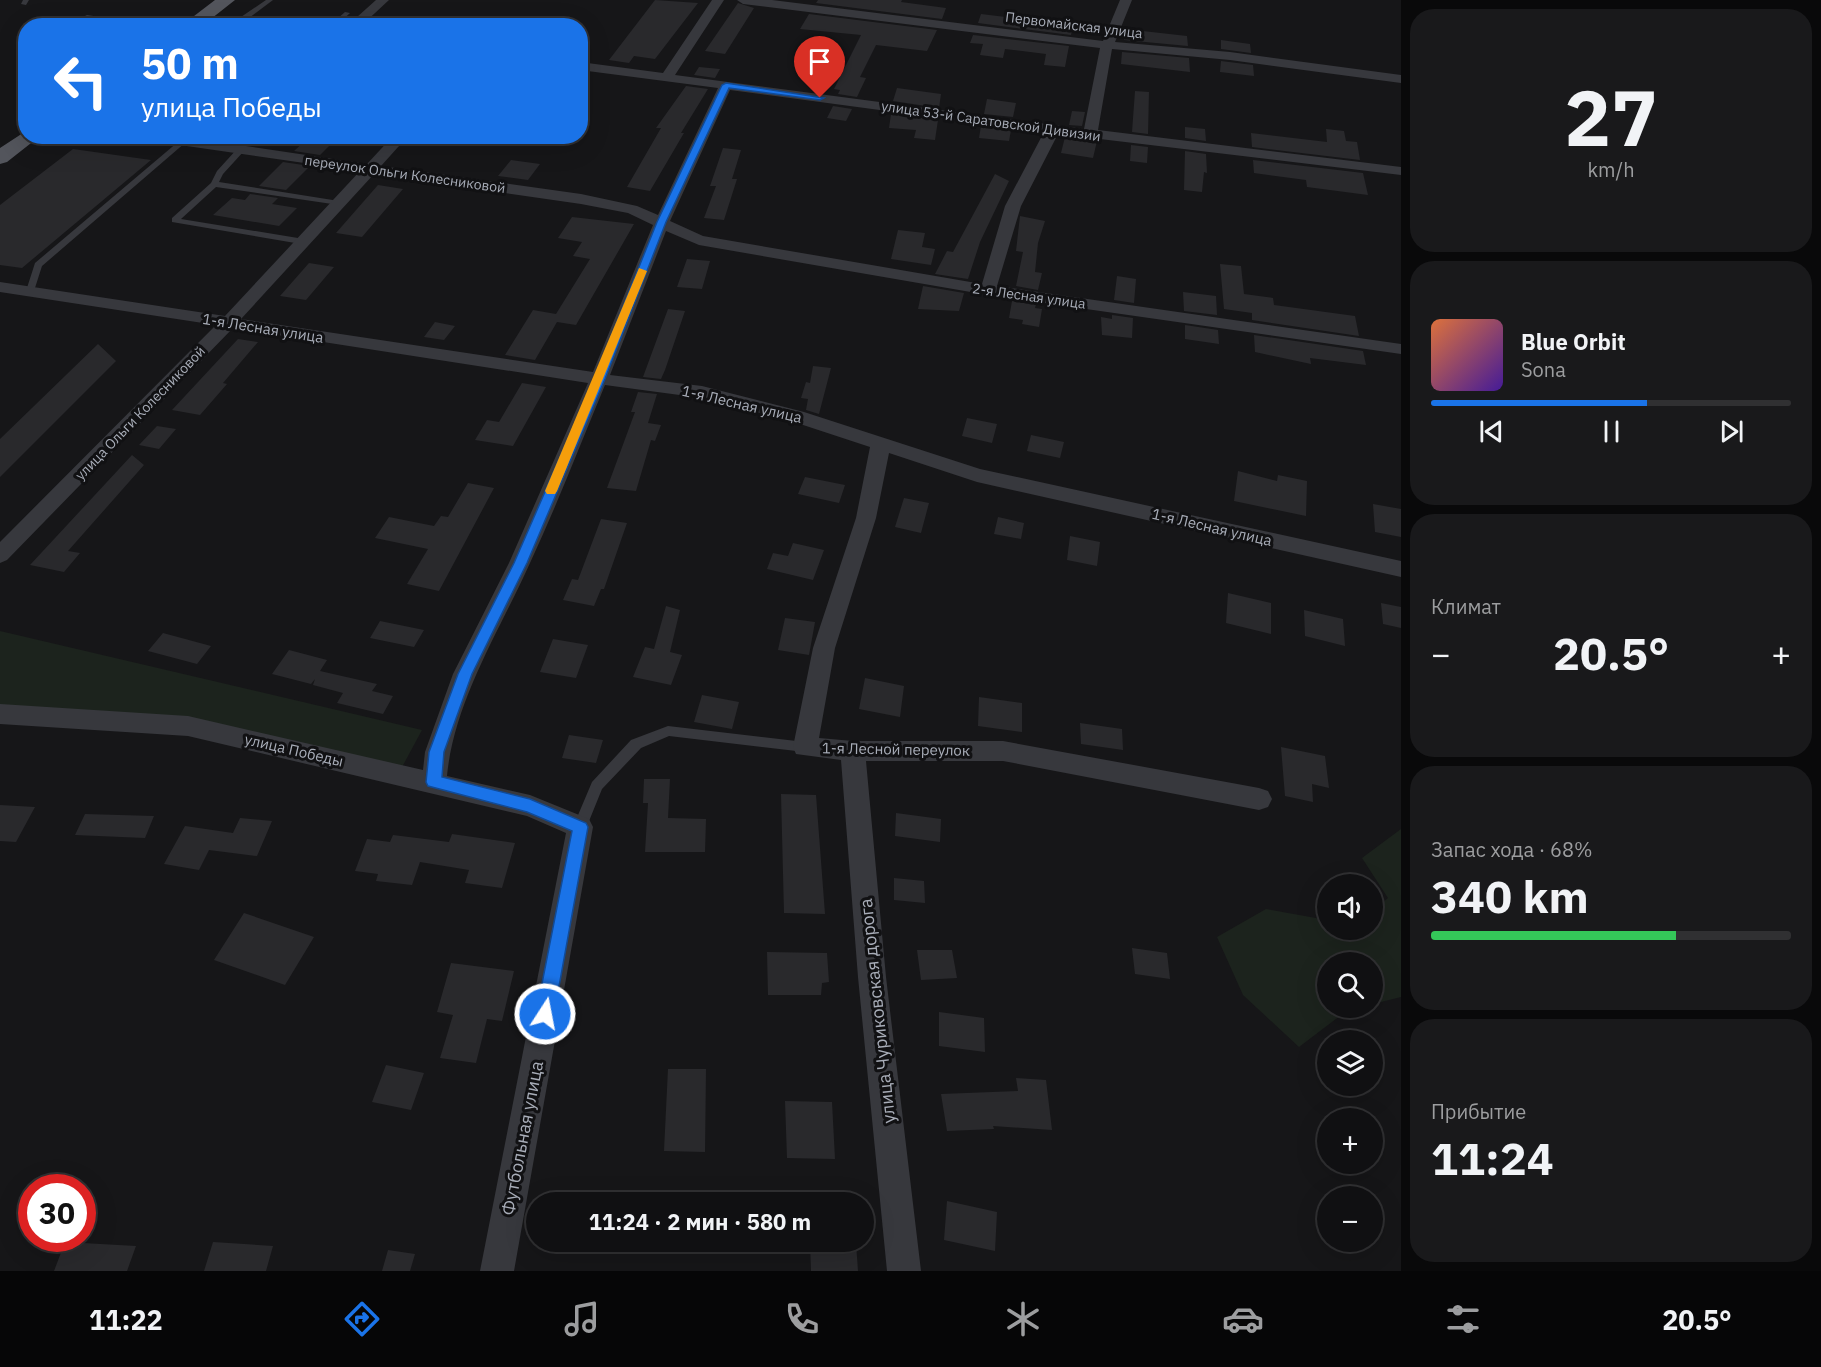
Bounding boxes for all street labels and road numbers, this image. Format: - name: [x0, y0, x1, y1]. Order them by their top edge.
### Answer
- street label: Первомайская улица: [1004, 8, 1144, 42]
- street label: улица 53-й Саратовской Дивизии: [880, 97, 1102, 145]
- street label: переулок Ольги Колесниковой: [303, 151, 507, 197]
- street label: 2-я Лесная улица: [971, 279, 1087, 313]
- street label: 1-я Лесная улица: [201, 309, 325, 347]
- street label: улица Ольги Колесниковой: [71, 342, 209, 484]
- street label: 1-я Лесная улица: [680, 381, 804, 427]
- street label: 1-я Лесная улица: [1150, 504, 1274, 550]
- street label: улица Победы: [243, 729, 345, 771]
- street label: 1-я Лесной переулок: [822, 738, 970, 760]
- street label: улица Чуриковская дорога: [854, 897, 900, 1125]
- street label: Футбольная улица: [496, 1059, 548, 1217]

